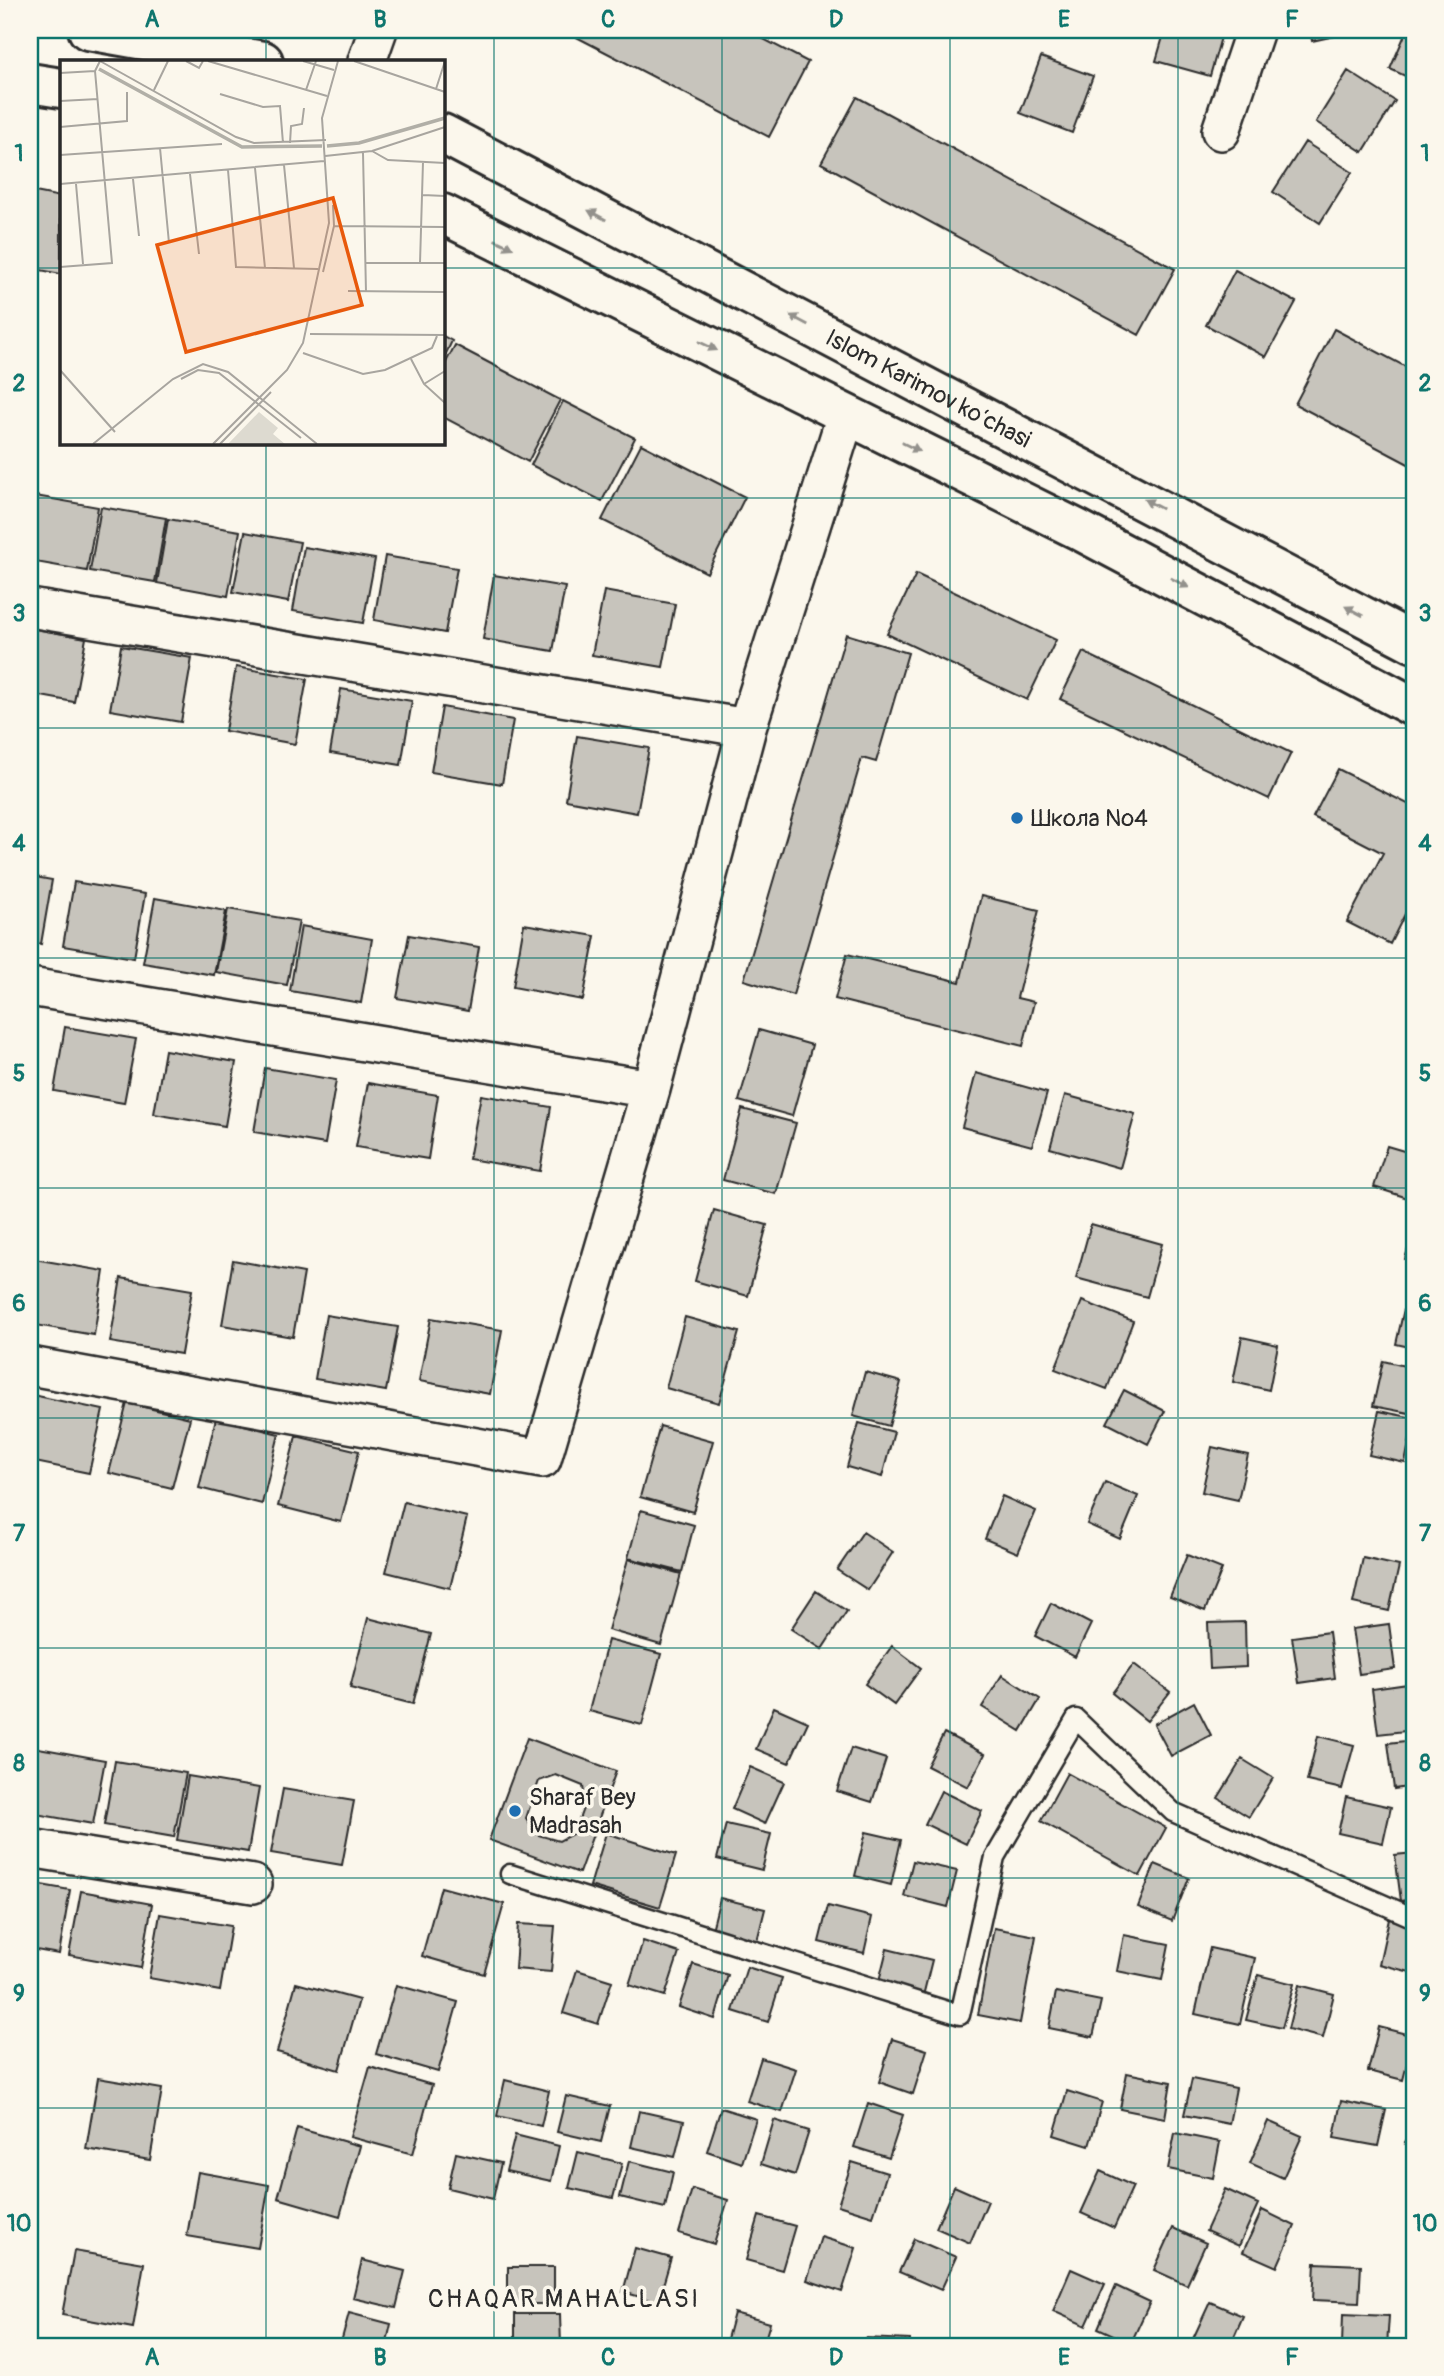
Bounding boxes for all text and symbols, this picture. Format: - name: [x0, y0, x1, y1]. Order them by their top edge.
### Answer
- text: A: [145, 5, 160, 34]
- text: B: [373, 5, 387, 34]
- text: C: [601, 5, 615, 34]
- text: D: [829, 5, 843, 34]
- text: E: [1058, 5, 1070, 34]
- text: F: [1285, 5, 1299, 34]
- inset map: [60, 60, 444, 444]
- text: 1: [15, 139, 24, 168]
- text: 1: [1421, 139, 1430, 168]
- one-way arrow: [587, 209, 607, 220]
- one-way arrow: [494, 239, 514, 250]
- one-way arrow: [789, 314, 809, 325]
- street label: Islom Karimov ko‘chasi: [821, 323, 1036, 454]
- one-way arrow: [698, 340, 718, 351]
- text: 2: [13, 369, 26, 398]
- text: 2: [1419, 369, 1432, 398]
- one-way arrow: [901, 441, 921, 452]
- one-way arrow: [1143, 498, 1163, 510]
- one-way arrow: [1170, 577, 1190, 589]
- text: 3: [13, 599, 25, 628]
- text: 3: [1419, 599, 1431, 628]
- one-way arrow: [1344, 605, 1364, 616]
- place label: Школа №4: [1031, 804, 1148, 833]
- marker: Школа №4: [1009, 810, 1025, 826]
- text: 4: [12, 829, 26, 858]
- text: 4: [1418, 829, 1432, 858]
- text: 5: [13, 1059, 25, 1088]
- text: 5: [1419, 1059, 1431, 1088]
- text: 6: [12, 1289, 26, 1318]
- text: 6: [1418, 1289, 1432, 1318]
- text: 7: [13, 1519, 26, 1548]
- text: 7: [1419, 1519, 1432, 1548]
- text: 8: [13, 1749, 25, 1778]
- text: 8: [1419, 1749, 1431, 1778]
- place label: Sharaf Bey Madrasah: [529, 1783, 636, 1840]
- marker: Sharaf Bey Madrasah: [507, 1803, 523, 1819]
- text: 9: [13, 1979, 25, 2008]
- text: 9: [1419, 1979, 1431, 2008]
- text: 10: [7, 2209, 31, 2238]
- text: 10: [1413, 2209, 1437, 2238]
- district label: CHAQAR MAHALLASI: [428, 2283, 700, 2315]
- text: A: [145, 2343, 160, 2372]
- text: B: [373, 2343, 387, 2372]
- text: C: [601, 2343, 615, 2372]
- text: D: [829, 2343, 843, 2372]
- text: E: [1058, 2343, 1070, 2372]
- text: F: [1285, 2343, 1299, 2372]

